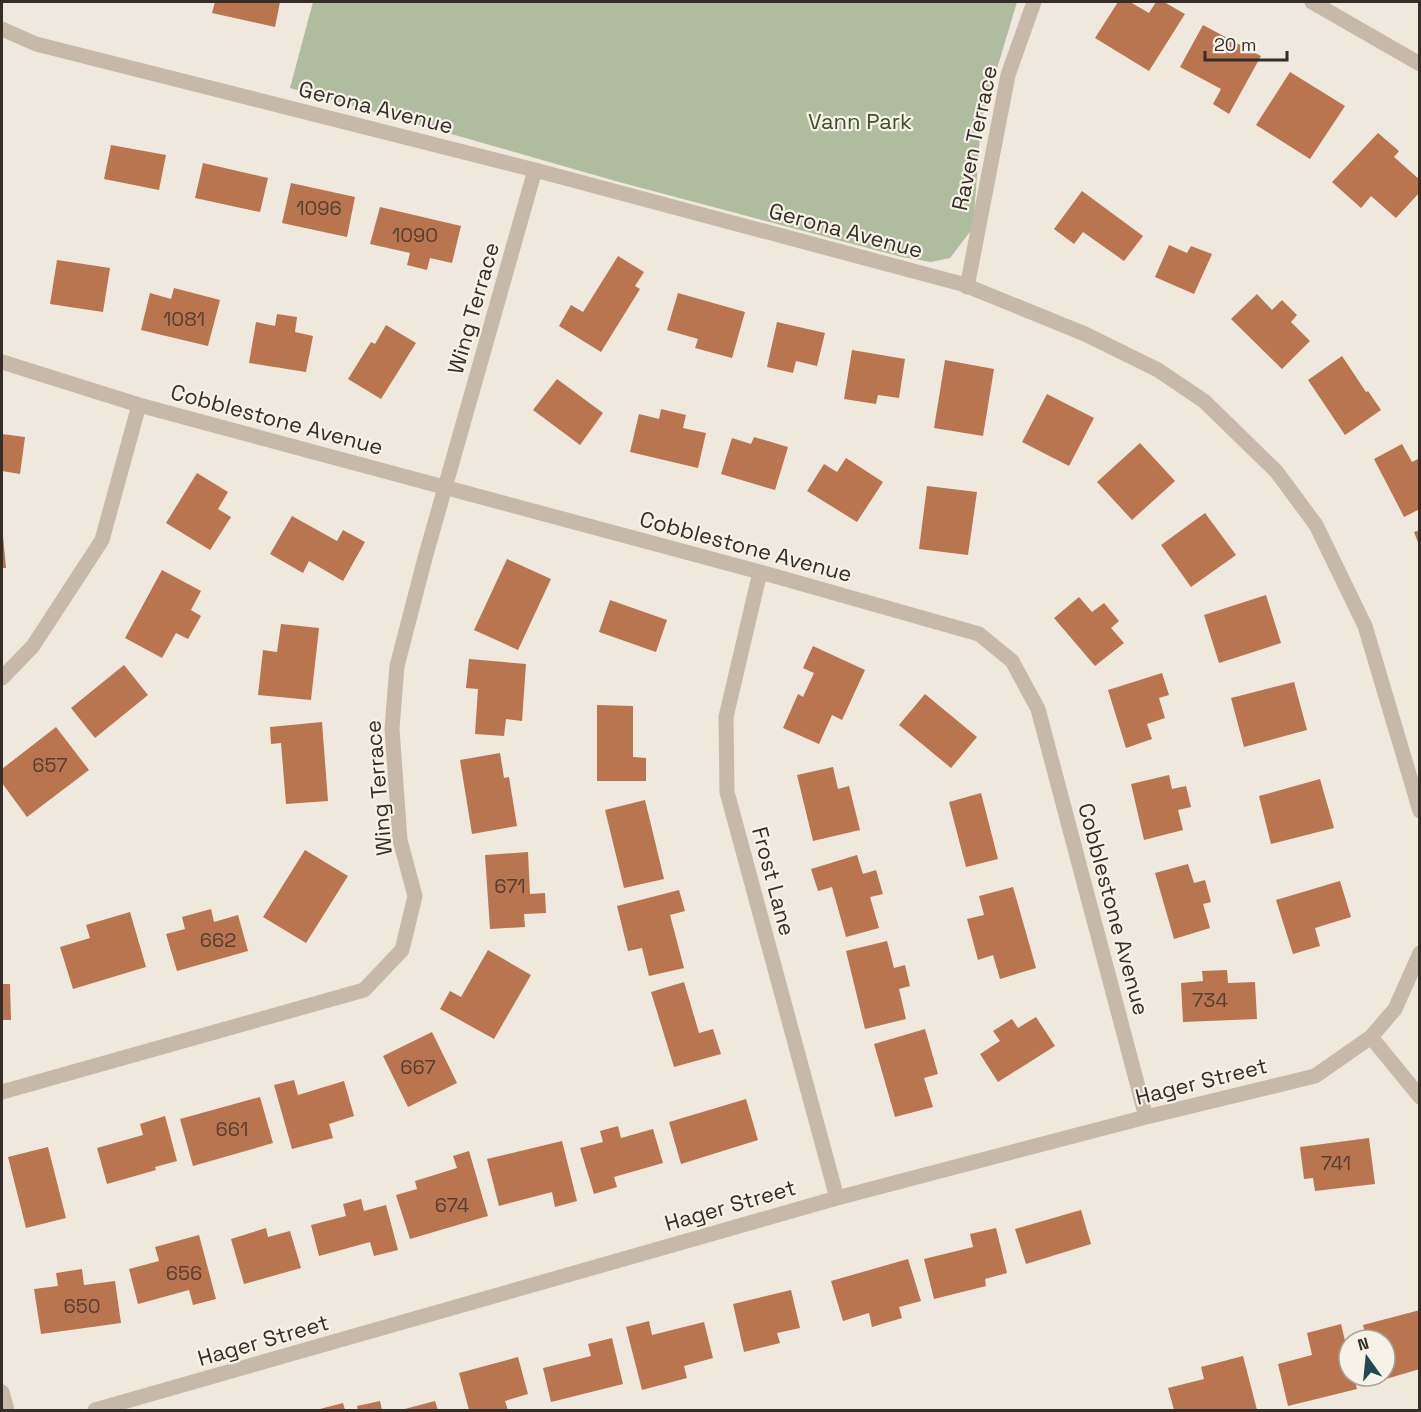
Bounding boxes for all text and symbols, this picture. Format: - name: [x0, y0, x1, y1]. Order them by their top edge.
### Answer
- scale bar: [1205, 24, 1288, 62]
- text: 20 m: [1214, 33, 1257, 56]
- street label: Raven Terrace: [945, 63, 1003, 213]
- street label: Gerona Avenue: [296, 74, 456, 140]
- park label: Vann Park: [808, 107, 912, 135]
- house number: 1096: [296, 195, 342, 221]
- street label: Gerona Avenue: [766, 196, 926, 264]
- house number: 1090: [392, 222, 438, 248]
- street label: Wing Terrace: [441, 239, 505, 377]
- house number: 1081: [163, 306, 205, 332]
- street label: Cobblestone Avenue: [168, 377, 386, 461]
- street label: Cobblestone Avenue: [637, 504, 855, 588]
- street label: Wing Terrace: [358, 719, 398, 857]
- house number: 657: [32, 752, 68, 778]
- street label: Cobblestone Avenue: [1072, 800, 1156, 1018]
- street label: Frost Lane: [746, 823, 802, 939]
- house number: 671: [494, 873, 526, 899]
- house number: 662: [200, 927, 236, 953]
- house number: 734: [1192, 987, 1228, 1013]
- street label: Hager Street: [1132, 1051, 1270, 1111]
- house number: 667: [400, 1054, 436, 1080]
- house number: 661: [216, 1116, 248, 1142]
- house number: 741: [1321, 1150, 1351, 1176]
- street label: Hager Street: [661, 1173, 799, 1237]
- house number: 674: [435, 1192, 469, 1218]
- house number: 656: [166, 1260, 202, 1286]
- house number: 650: [63, 1293, 101, 1319]
- street label: Hager Street: [194, 1308, 332, 1372]
- north arrow: [1337, 1328, 1397, 1388]
- text: N: [1355, 1332, 1371, 1356]

